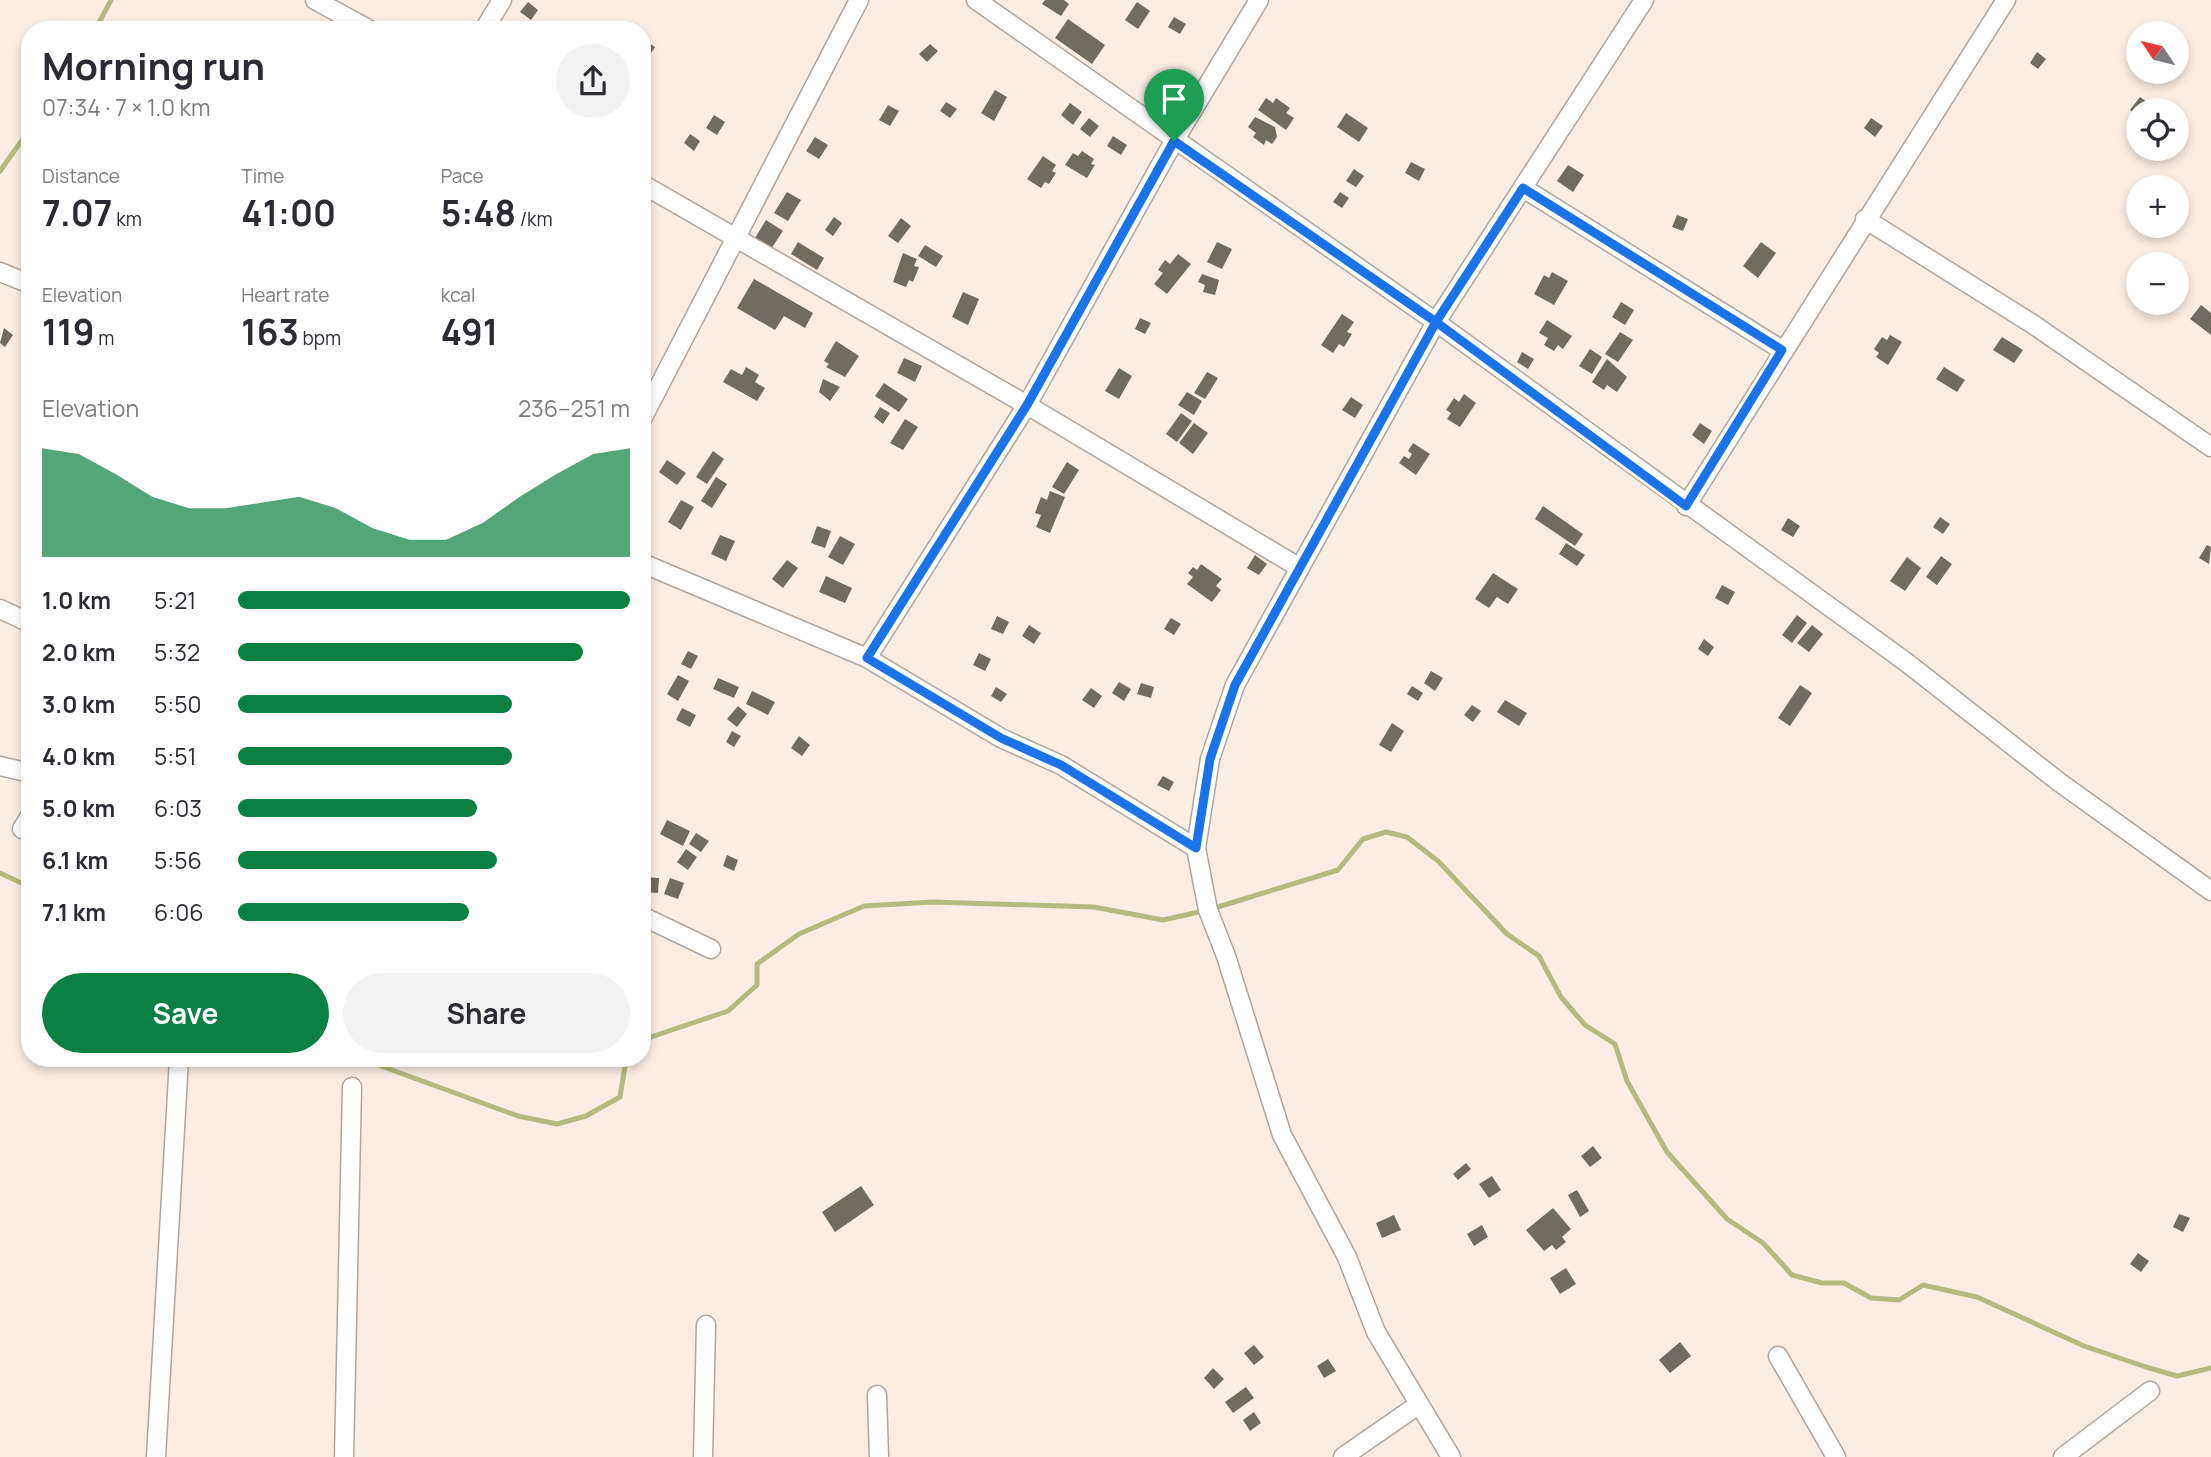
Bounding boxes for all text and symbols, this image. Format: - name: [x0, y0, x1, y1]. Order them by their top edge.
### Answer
- north arrow: [2126, 21, 2189, 84]
- map controls: [2126, 21, 2189, 315]
- text: Morning run: [42, 39, 265, 91]
- button: share: [556, 44, 630, 118]
- pin: [1144, 69, 1204, 141]
- icon: arrive: [1155, 80, 1193, 118]
- text: 07:34 · 7 × 1.0 km: [42, 91, 211, 123]
- button: locate: [2126, 98, 2189, 161]
- text: Distance: [42, 163, 120, 189]
- text: Time: [241, 163, 284, 189]
- text: Pace: [441, 163, 484, 189]
- button: +: [2126, 175, 2189, 238]
- text: 7.07: [42, 189, 112, 237]
- text: 41:00: [241, 189, 336, 237]
- text: 5:48: [441, 189, 516, 237]
- text: km: [112, 206, 142, 232]
- text: /km: [516, 206, 553, 232]
- button: −: [2126, 252, 2189, 315]
- text: Elevation: [42, 282, 122, 308]
- text: Heart rate: [241, 282, 329, 308]
- text: kcal: [441, 282, 475, 308]
- text: 119: [42, 308, 94, 356]
- text: 163: [241, 308, 299, 356]
- text: 491: [441, 308, 498, 356]
- text: m: [94, 325, 114, 351]
- text: bpm: [299, 325, 341, 351]
- text: Elevation: [42, 392, 139, 424]
- text: 236–251 m: [518, 392, 630, 424]
- text: 1.0 km: [42, 584, 111, 616]
- text: 5:21: [154, 584, 196, 616]
- text: 2.0 km: [42, 636, 115, 668]
- text: 5:32: [154, 636, 200, 668]
- text: 3.0 km: [42, 688, 115, 720]
- text: 5:50: [154, 688, 201, 720]
- text: 4.0 km: [42, 740, 115, 772]
- text: 5:51: [154, 740, 196, 772]
- text: 5.0 km: [42, 792, 115, 824]
- text: 6:03: [154, 792, 202, 824]
- text: 6.1 km: [42, 844, 108, 876]
- text: 5:56: [154, 844, 202, 876]
- text: 7.1 km: [42, 896, 106, 928]
- text: 6:06: [154, 896, 203, 928]
- button: Save: [42, 973, 329, 1053]
- button: Share: [343, 973, 630, 1053]

